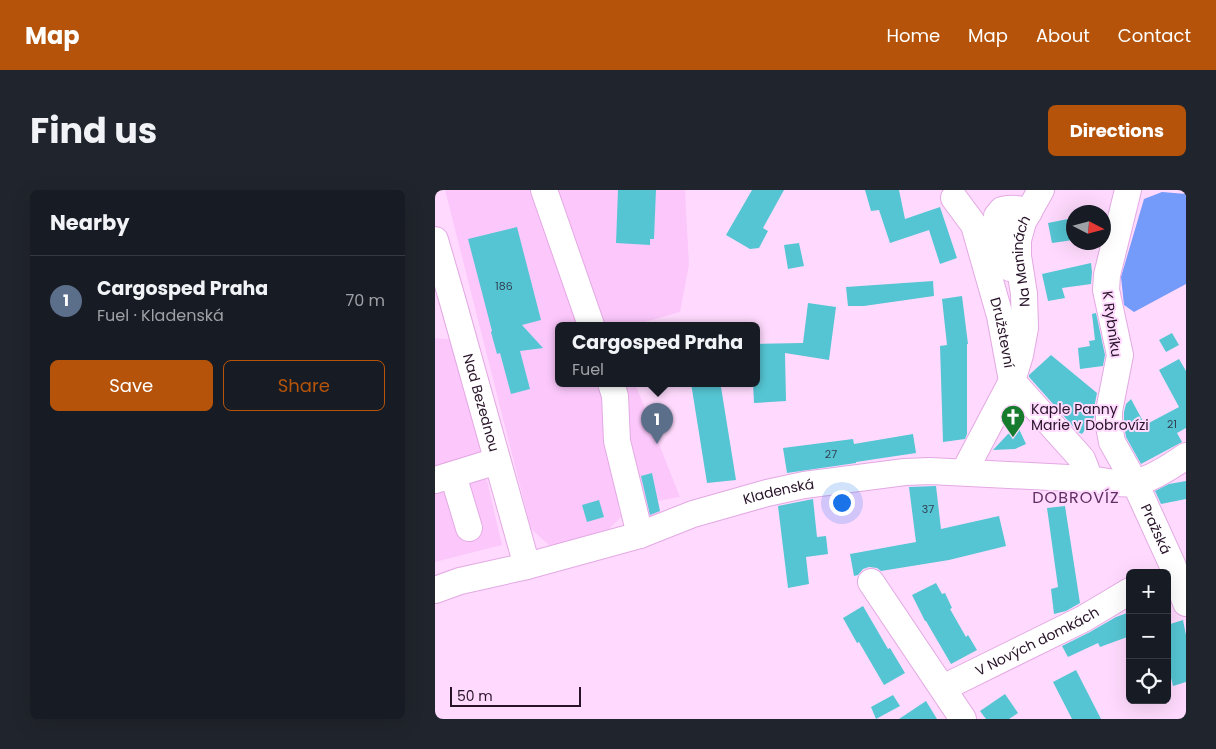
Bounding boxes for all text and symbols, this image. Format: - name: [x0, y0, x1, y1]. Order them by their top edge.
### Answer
- text: Map: [25, 19, 80, 52]
- text: Home: [886, 23, 940, 48]
- text: Map: [968, 23, 1008, 48]
- text: About: [1036, 23, 1090, 48]
- text: Contact: [1118, 23, 1191, 48]
- button: Directions: [1048, 105, 1186, 156]
- text: Find us: [30, 106, 157, 155]
- north arrow: [1066, 205, 1111, 250]
- text: Nearby: [50, 208, 130, 237]
- street label: Na Maninách: [1008, 211, 1035, 307]
- text: Cargosped Praha: [97, 275, 268, 302]
- house number: 186: [495, 278, 513, 294]
- text: 1: [63, 289, 69, 312]
- text: 70 m: [345, 289, 385, 312]
- street label: K Rybníku: [1097, 290, 1127, 358]
- street label: Družstevní: [985, 295, 1019, 370]
- text: Fuel · Kladenská: [97, 304, 224, 327]
- popup: [555, 322, 760, 387]
- text: Cargosped Praha: [572, 329, 743, 356]
- street label: Nad Bezednou: [458, 351, 504, 454]
- text: Fuel: [572, 358, 604, 381]
- button: Save: [50, 360, 213, 411]
- button: Share: [223, 360, 385, 411]
- place label: Kaple Panny Marie v Dobrovízi: [1031, 399, 1149, 435]
- pin: 1: [641, 403, 673, 444]
- church icon: Kaple Panny Marie v Dobrovízi: [1000, 404, 1026, 438]
- house number: 21: [1167, 416, 1177, 432]
- house number: 27: [825, 446, 837, 462]
- street label: Kladenská: [741, 474, 815, 509]
- district label: DOBROVÍZ: [1032, 486, 1120, 509]
- your location: [829, 490, 855, 516]
- house number: 37: [922, 501, 934, 517]
- street label: Pražská: [1136, 501, 1176, 557]
- map controls: [1126, 569, 1171, 704]
- button: +: [1126, 569, 1171, 614]
- street label: V Nových domkách: [972, 602, 1103, 681]
- button: −: [1126, 614, 1171, 659]
- button: locate: [1126, 659, 1171, 704]
- scale bar: [450, 684, 581, 707]
- text: 50 m: [457, 686, 493, 706]

